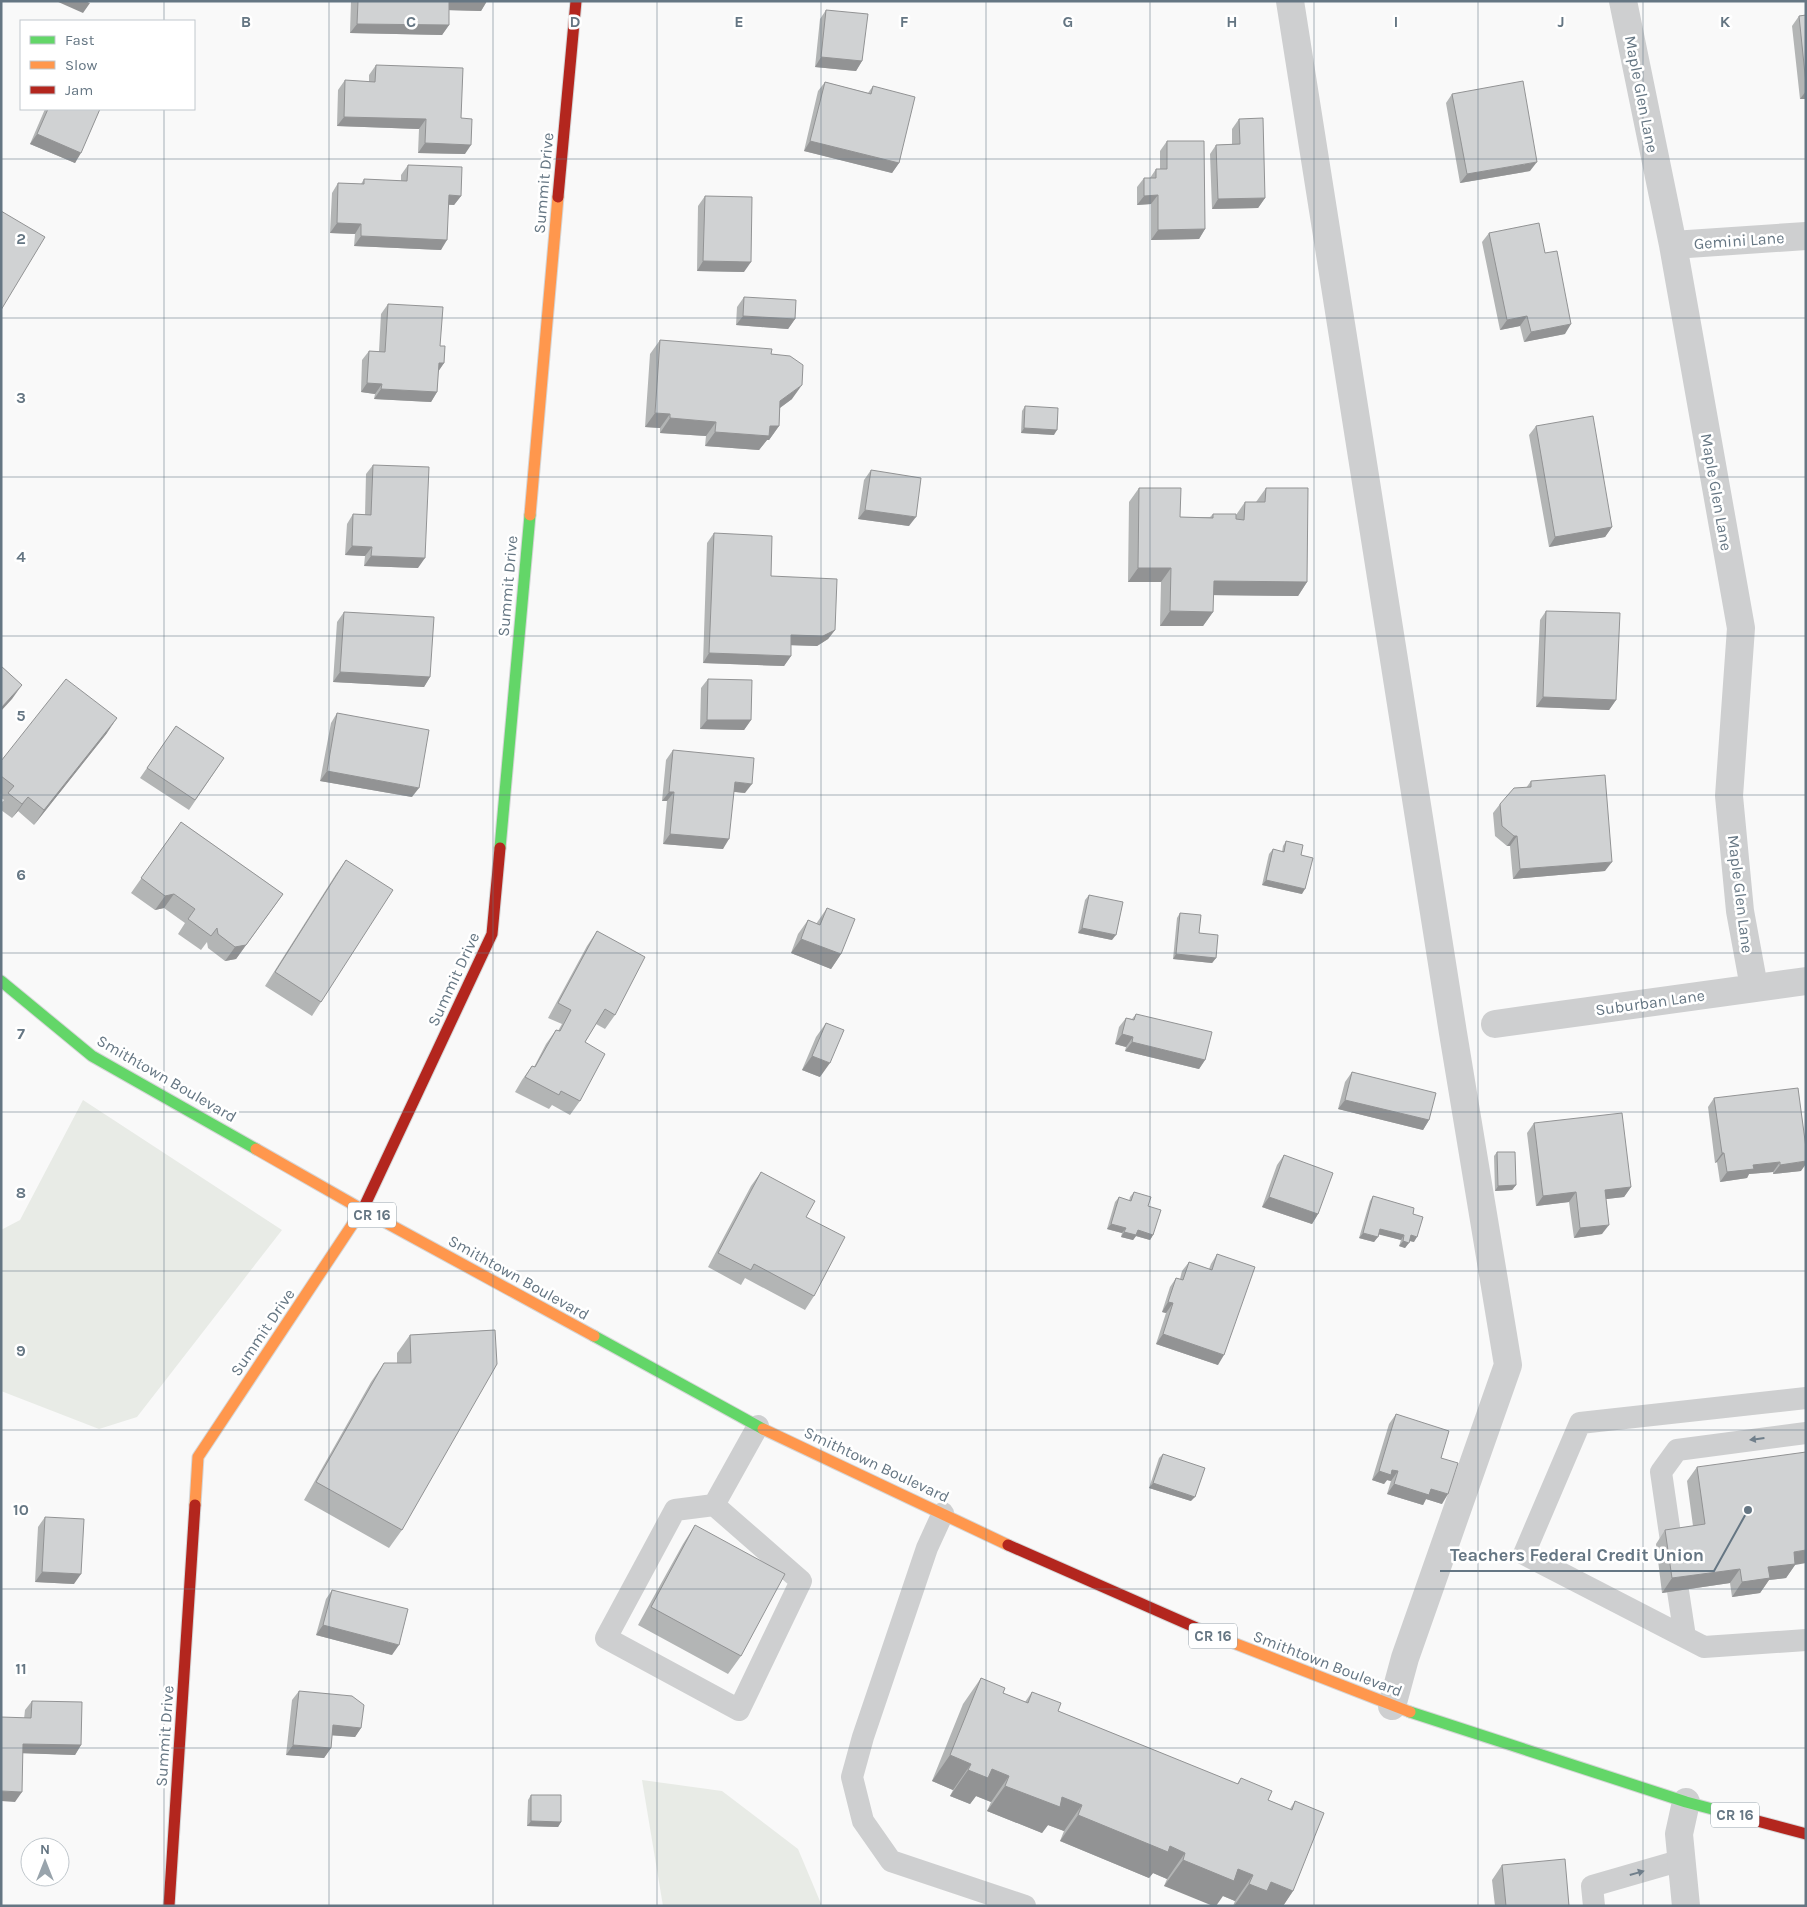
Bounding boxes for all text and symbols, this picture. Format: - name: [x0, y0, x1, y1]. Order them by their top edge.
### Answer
- text: B: [241, 12, 251, 31]
- text: C: [406, 12, 416, 31]
- text: D: [570, 12, 581, 31]
- text: E: [734, 12, 744, 31]
- text: F: [900, 12, 909, 31]
- text: G: [1063, 12, 1073, 31]
- text: H: [1226, 12, 1238, 31]
- text: I: [1394, 12, 1398, 31]
- text: J: [1557, 12, 1565, 31]
- text: K: [1720, 12, 1731, 31]
- legend: [20, 20, 195, 110]
- text: Fast: [65, 31, 95, 49]
- street label: Maple Glen Lane: [1621, 34, 1662, 154]
- text: Slow: [65, 56, 97, 74]
- text: Jam: [65, 81, 93, 99]
- street label: Summit Drive: [530, 132, 557, 234]
- street label: Gemini Lane: [1693, 228, 1785, 253]
- text: 2: [16, 229, 26, 248]
- text: 3: [16, 388, 26, 407]
- street label: Maple Glen Lane: [1697, 432, 1736, 552]
- street label: Summit Drive: [494, 535, 521, 637]
- text: 4: [16, 547, 26, 566]
- text: 5: [16, 706, 26, 725]
- street label: Maple Glen Lane: [1724, 834, 1757, 954]
- text: 6: [16, 865, 26, 884]
- street label: Summit Drive: [423, 929, 483, 1029]
- street label: Suburban Lane: [1594, 985, 1706, 1020]
- text: 7: [17, 1024, 25, 1043]
- street label: Smithtown Boulevard: [94, 1031, 240, 1126]
- text: 8: [16, 1183, 26, 1202]
- road number: CR 16: [348, 1202, 396, 1228]
- street label: Smithtown Boulevard: [445, 1231, 592, 1324]
- street label: Summit Drive: [226, 1285, 299, 1380]
- text: 9: [16, 1341, 26, 1360]
- street label: Smithtown Boulevard: [801, 1422, 952, 1506]
- one-way arrow: [1749, 1435, 1765, 1443]
- text: 10: [13, 1500, 29, 1519]
- callout: Teachers Federal Credit Union: [1440, 1538, 1714, 1571]
- text: Teachers Federal Credit Union: [1450, 1544, 1704, 1566]
- road number: CR 16: [1189, 1624, 1237, 1648]
- street label: Smithtown Boulevard: [1251, 1626, 1405, 1701]
- text: 11: [15, 1659, 27, 1678]
- street label: Summit Drive: [151, 1685, 178, 1787]
- road number: CR 16: [1711, 1802, 1759, 1828]
- north arrow: [20, 1837, 70, 1887]
- text: N: [40, 1841, 50, 1858]
- one-way arrow: [1630, 1868, 1645, 1876]

